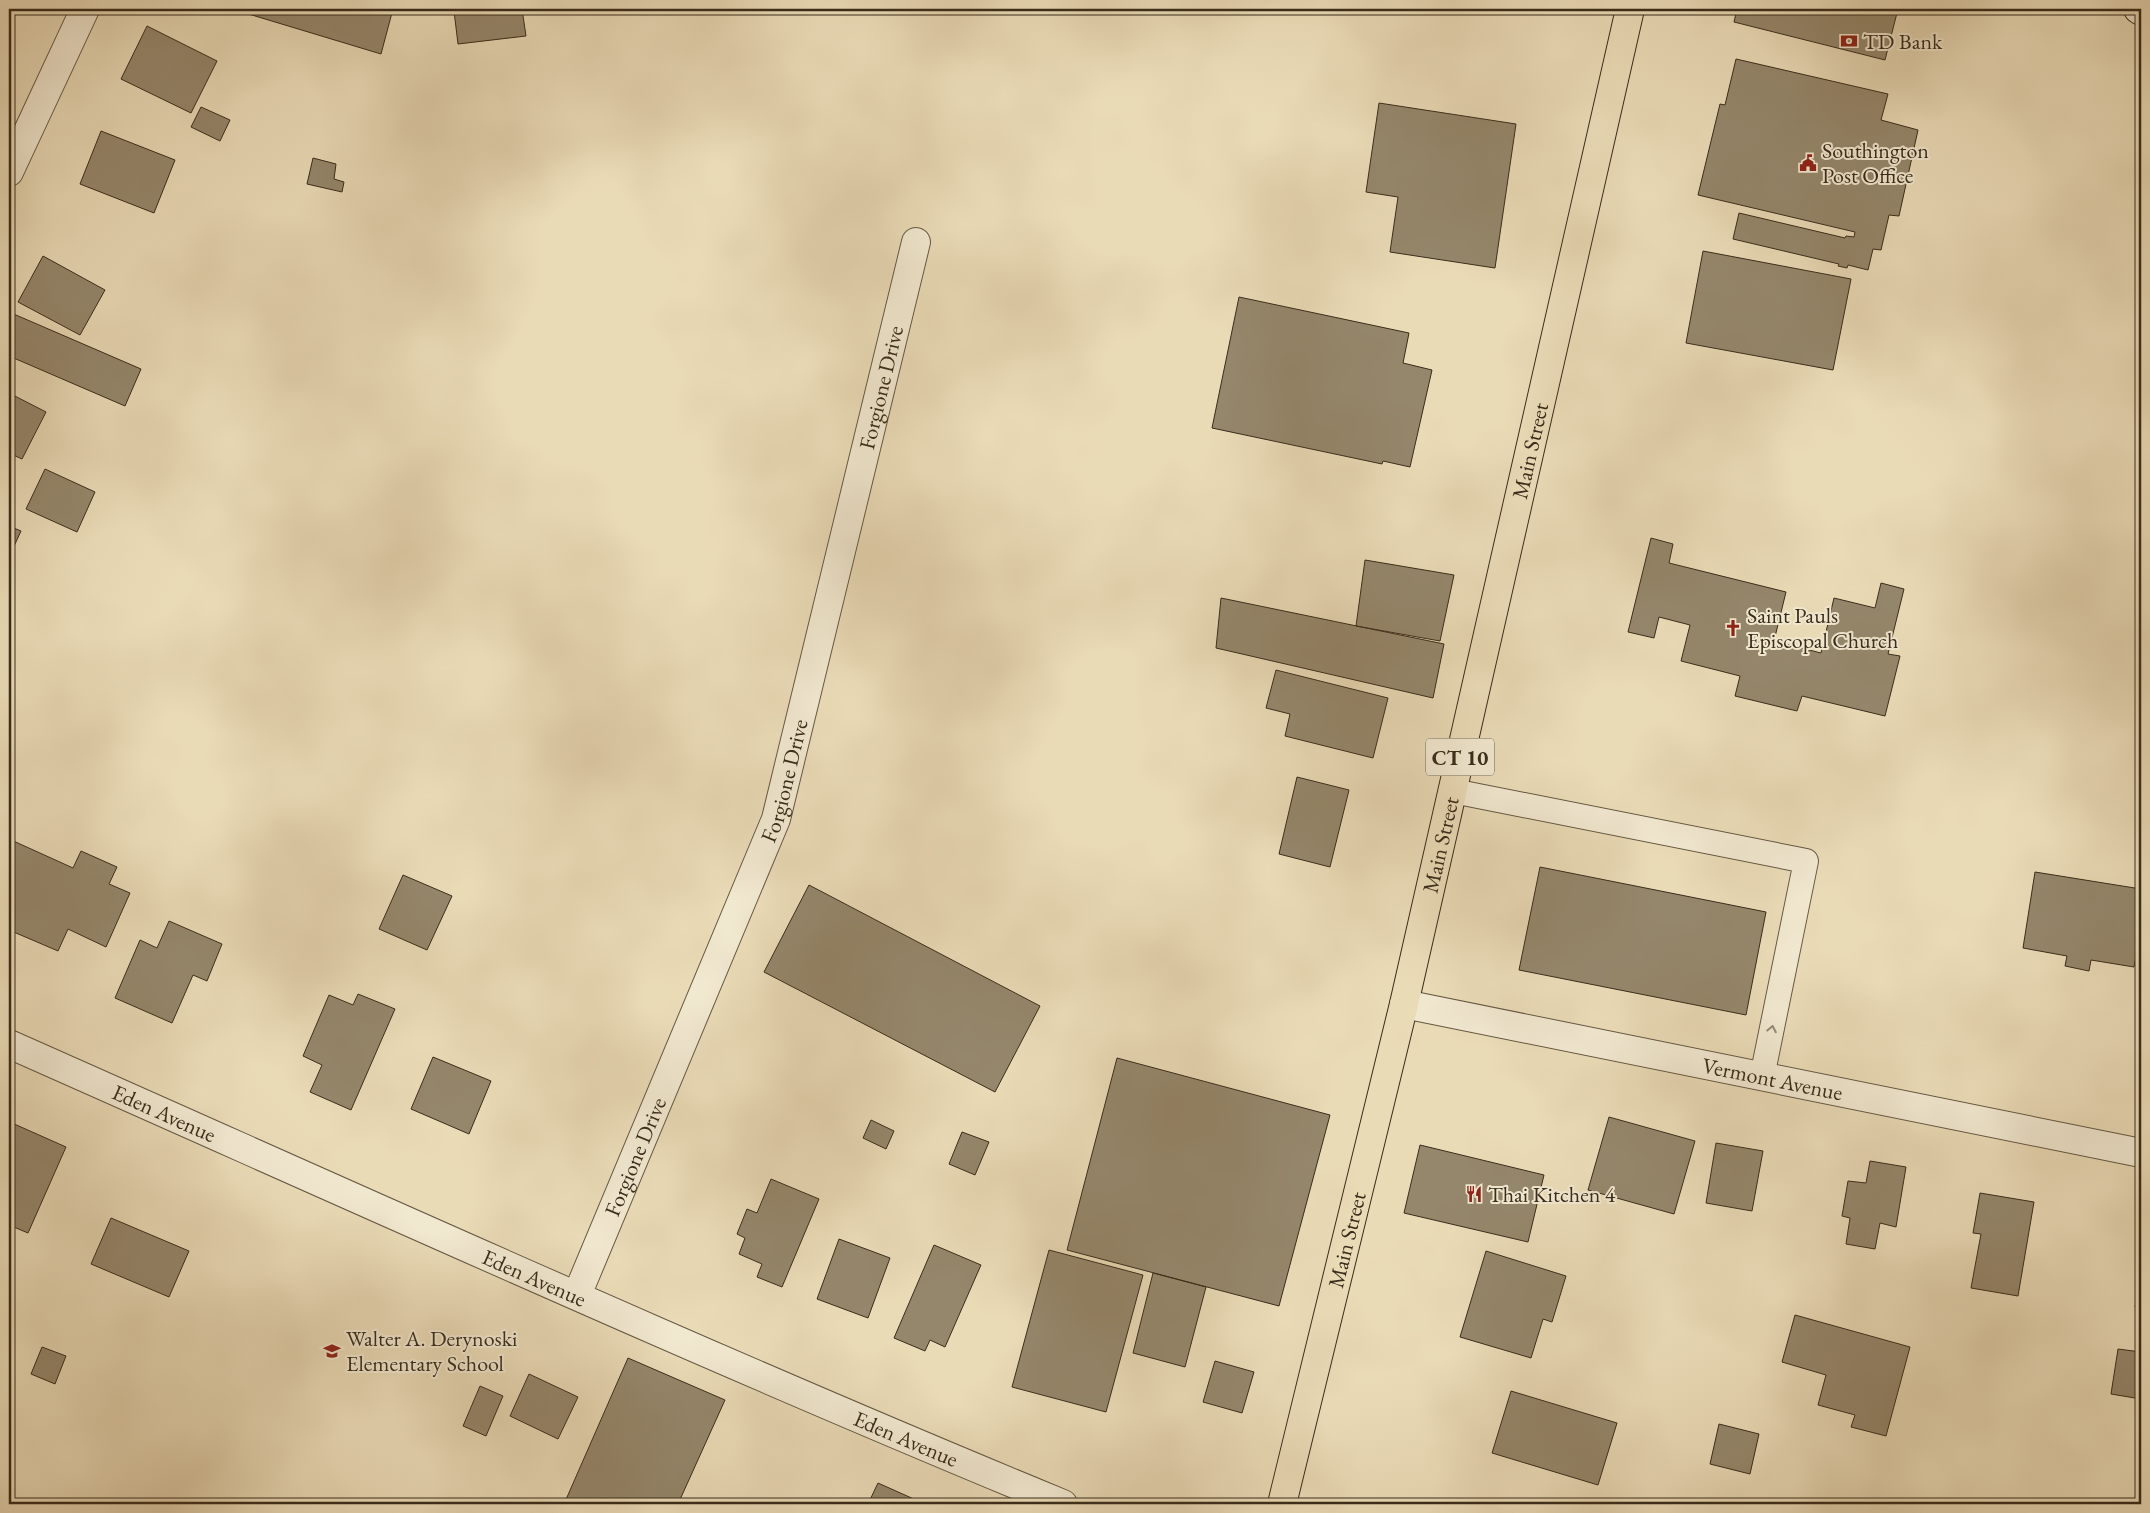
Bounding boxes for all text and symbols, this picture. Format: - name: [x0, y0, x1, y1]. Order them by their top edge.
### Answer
- place label: TD Bank: [1863, 27, 1943, 56]
- bank icon: TD Bank: [1839, 31, 1859, 51]
- place label: Southington Post Office: [1822, 136, 1929, 190]
- public building icon: Southington Post Office: [1798, 153, 1818, 173]
- street label: Forgione Drive: [852, 322, 910, 452]
- street label: Main Street: [1505, 400, 1555, 502]
- place label: Saint Pauls Episcopal Church: [1747, 601, 1898, 655]
- church icon: Saint Pauls Episcopal Church: [1723, 618, 1743, 638]
- street label: Forgione Drive: [753, 716, 814, 847]
- road number: CT 10: [1426, 739, 1494, 776]
- street label: Main Street: [1415, 794, 1465, 896]
- one-way arrow: [1766, 1025, 1776, 1034]
- street label: Vermont Avenue: [1700, 1050, 1846, 1107]
- street label: Eden Avenue: [108, 1077, 221, 1149]
- street label: Forgione Drive: [597, 1092, 673, 1220]
- place label: Thai Kitchen 4: [1488, 1180, 1616, 1209]
- restaurant icon: Thai Kitchen 4: [1464, 1184, 1484, 1204]
- street label: Main Street: [1321, 1189, 1372, 1291]
- street label: Eden Avenue: [478, 1242, 591, 1313]
- place label: Walter A. Derynoski Elementary School: [346, 1324, 517, 1378]
- school or university icon: Walter A. Derynoski Elementary School: [322, 1341, 342, 1361]
- street label: Eden Avenue: [849, 1404, 963, 1474]

